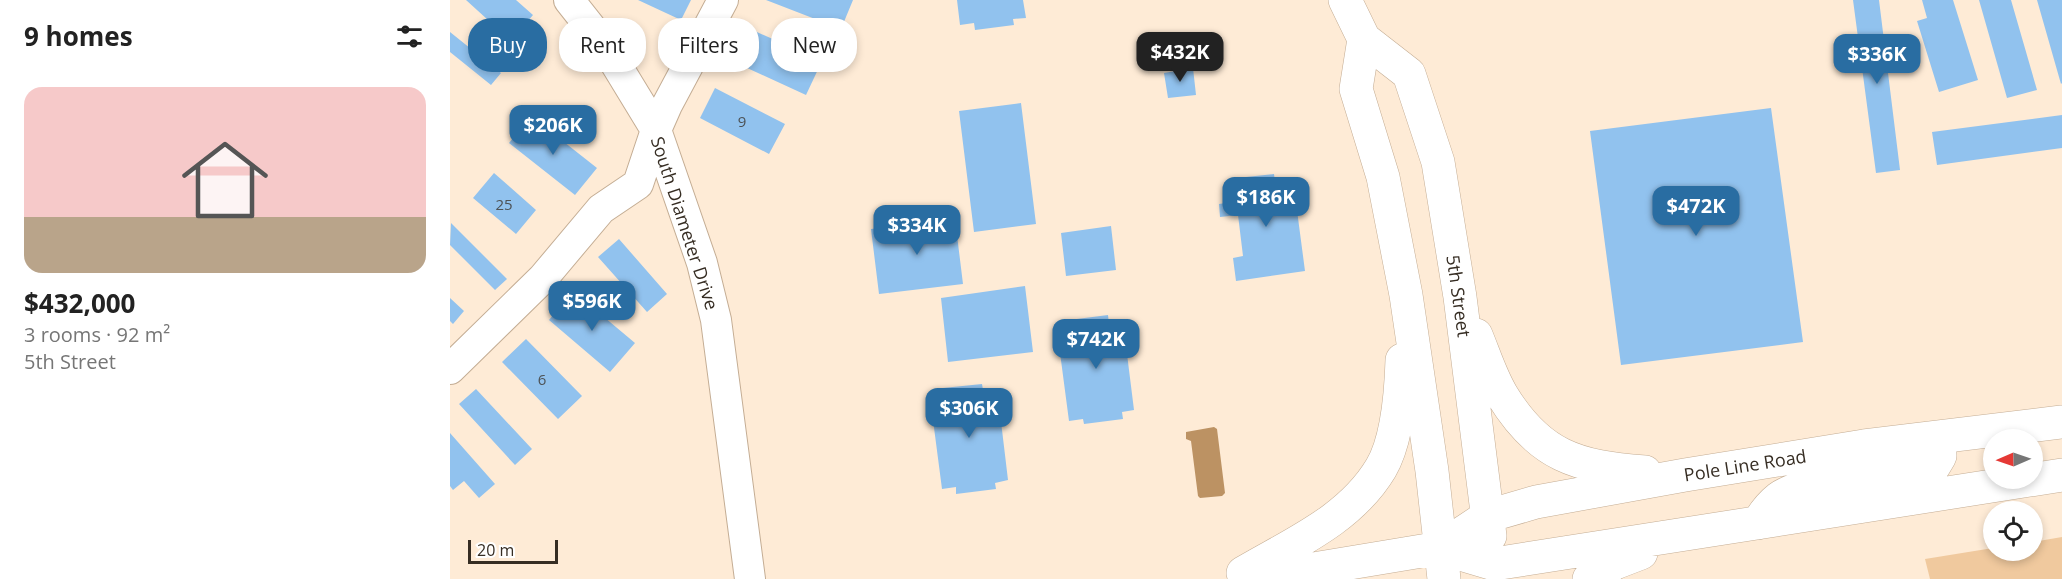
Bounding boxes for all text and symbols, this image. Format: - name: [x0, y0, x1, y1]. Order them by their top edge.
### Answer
- text: 9 homes: [24, 18, 133, 54]
- chip: Buy: [468, 18, 547, 72]
- chip: Rent: [559, 18, 646, 72]
- chip: Filters: [658, 18, 759, 72]
- chip: New: [771, 18, 857, 72]
- icon: filters: [393, 20, 426, 53]
- pin: $432K: [1138, 32, 1222, 83]
- pin: $336K: [1835, 34, 1919, 85]
- text: $432K: [1150, 38, 1210, 65]
- text: $336K: [1847, 40, 1907, 67]
- pin: $206K: [511, 105, 595, 156]
- text: $206K: [523, 111, 583, 138]
- house number: 9: [738, 111, 746, 131]
- icon: home: [171, 126, 279, 234]
- street label: South Diameter Drive: [646, 133, 724, 313]
- pin: $186K: [1224, 177, 1308, 228]
- text: $186K: [1236, 183, 1296, 210]
- pin: $472K: [1654, 186, 1738, 237]
- text: $472K: [1666, 192, 1726, 219]
- house number: 25: [495, 194, 513, 214]
- pin: $334K: [875, 205, 959, 256]
- text: $334K: [887, 211, 947, 238]
- street label: 5th Street: [1441, 253, 1477, 339]
- pin: $596K: [550, 281, 634, 332]
- text: $432,000: [24, 285, 135, 321]
- text: $596K: [562, 287, 622, 314]
- pin: $742K: [1054, 319, 1138, 370]
- text: 3 rooms · 92 m²: [24, 321, 170, 348]
- text: $742K: [1066, 325, 1126, 352]
- text: 5th Street: [24, 348, 116, 375]
- house number: 6: [538, 369, 546, 389]
- pin: $306K: [927, 388, 1011, 439]
- text: $306K: [939, 394, 999, 421]
- north arrow: [1983, 429, 2043, 489]
- map controls: [1983, 429, 2043, 561]
- street label: Pole Line Road: [1682, 443, 1808, 487]
- button: locate: [1983, 501, 2043, 561]
- scale bar: [468, 537, 558, 564]
- text: 20 m: [477, 539, 514, 561]

